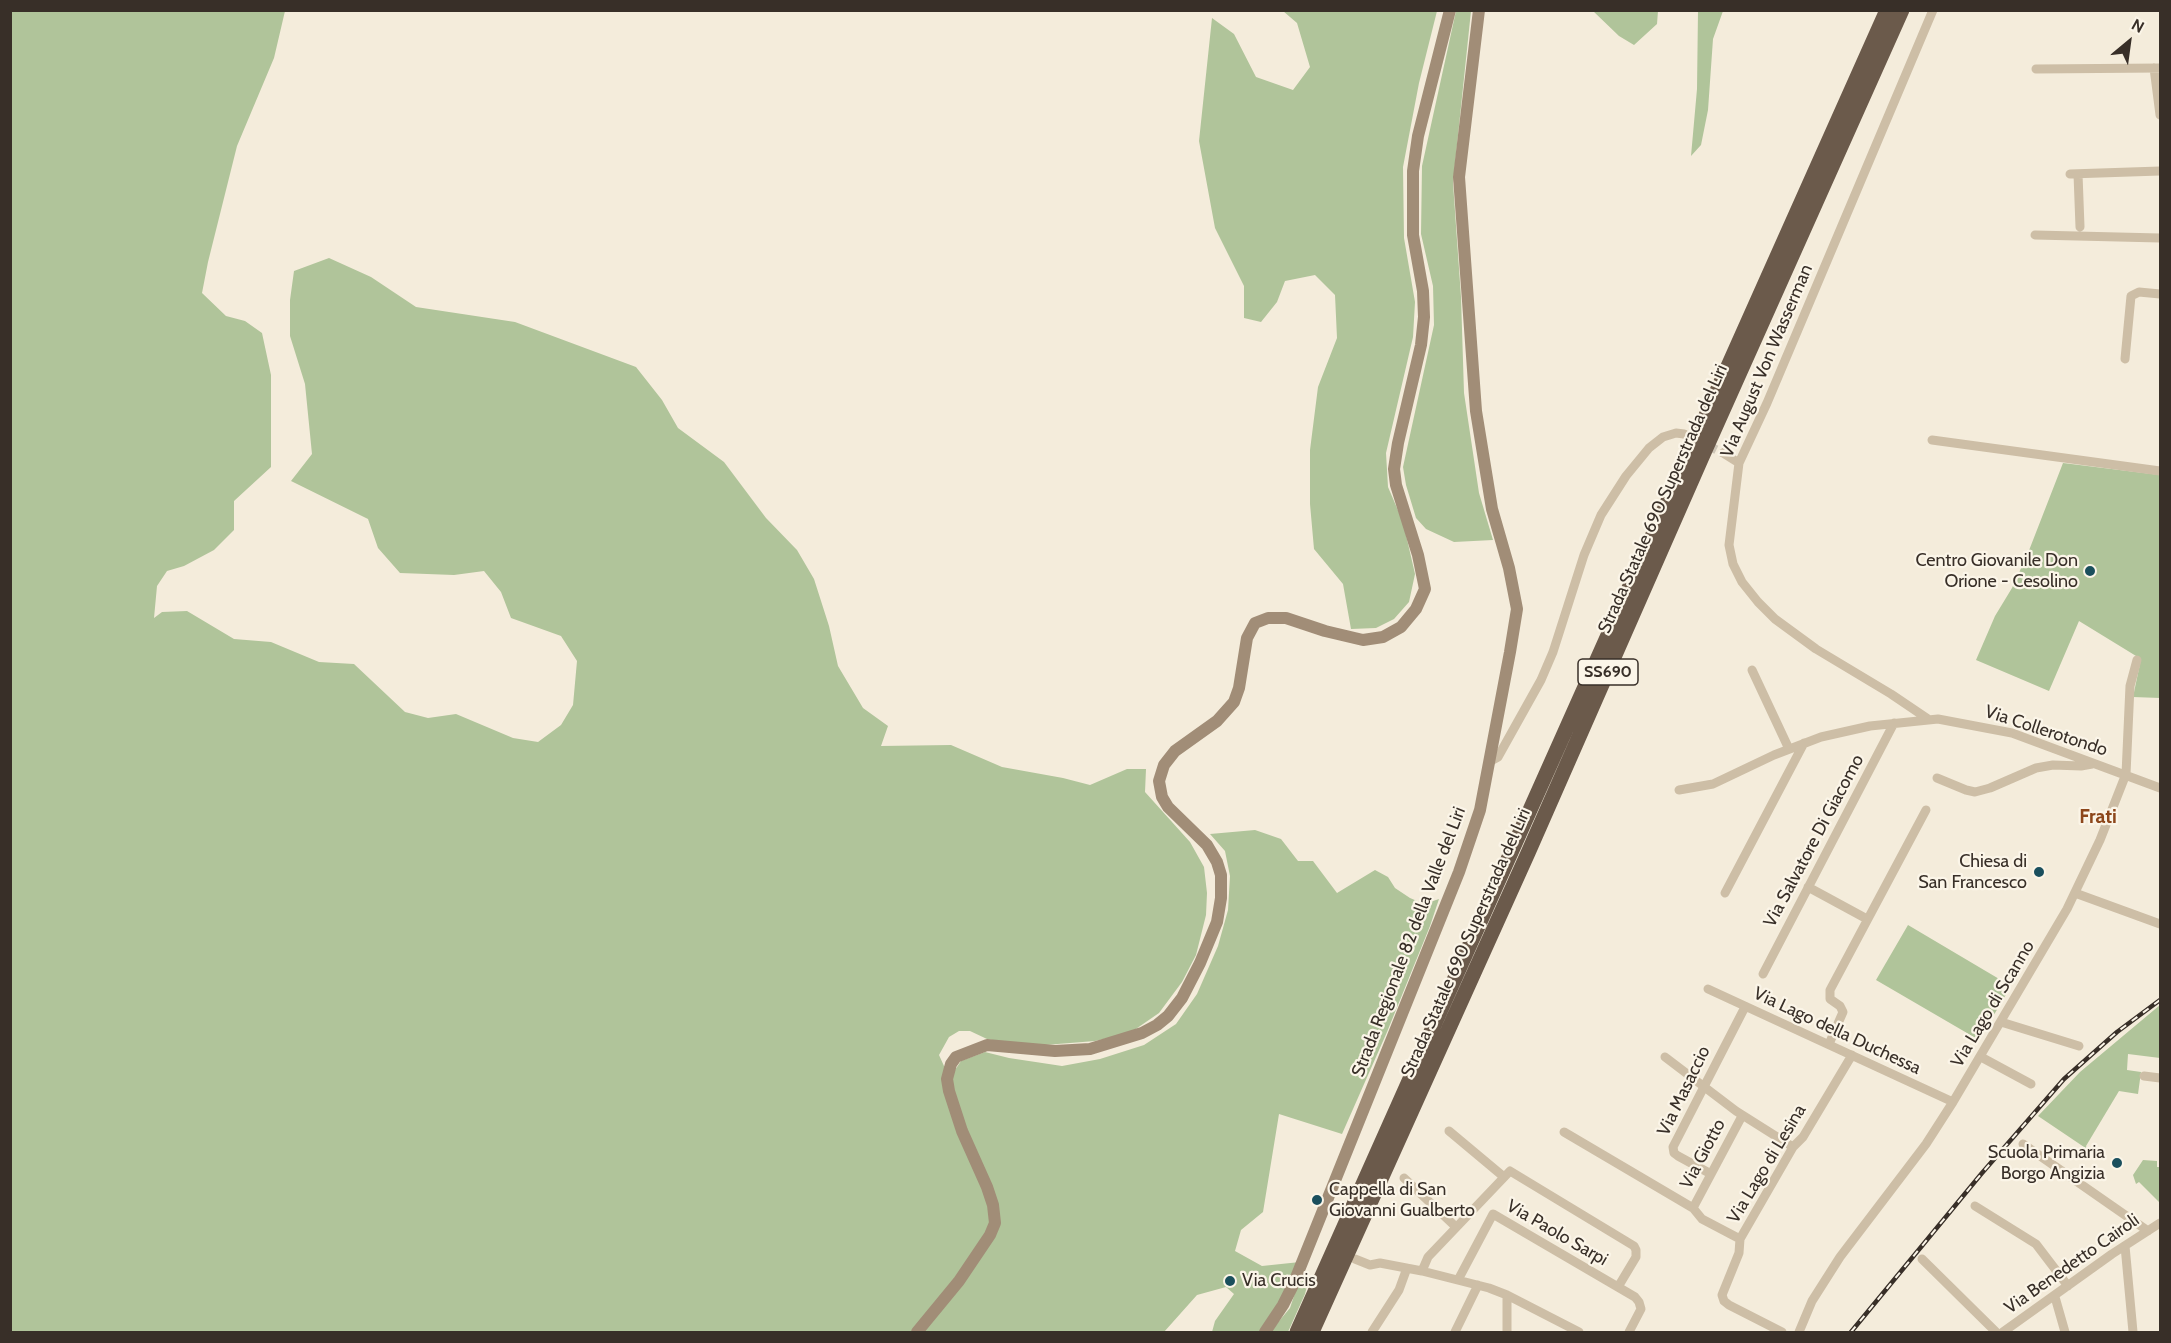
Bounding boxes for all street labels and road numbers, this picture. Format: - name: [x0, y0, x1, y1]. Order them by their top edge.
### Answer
- street label: Via August Von Wasserman: [1716, 261, 1818, 461]
- street label: Strada Statale 690 Superstrada del Liri: [1594, 361, 1732, 637]
- road number: SS690: [1578, 659, 1638, 685]
- street label: Via Collerotondo: [1982, 701, 2110, 761]
- street label: Via Salvatore Di Giacomo: [1759, 751, 1869, 931]
- street label: Strada Regionale 82 della Valle del Liri: [1347, 804, 1471, 1080]
- street label: Strada Statale 690 Superstrada del Liri: [1397, 805, 1535, 1081]
- street label: Via Lago di Scanno: [1947, 937, 2039, 1071]
- street label: Via Lago della Duchessa: [1750, 983, 1924, 1079]
- street label: Via Masaccio: [1653, 1042, 1715, 1140]
- street label: Via Lago di Lesina: [1723, 1101, 1811, 1227]
- street label: Via Giotto: [1676, 1115, 1730, 1193]
- street label: Via Paolo Sarpi: [1502, 1195, 1612, 1271]
- street label: Via Benedetto Cairoli: [2000, 1209, 2144, 1319]

